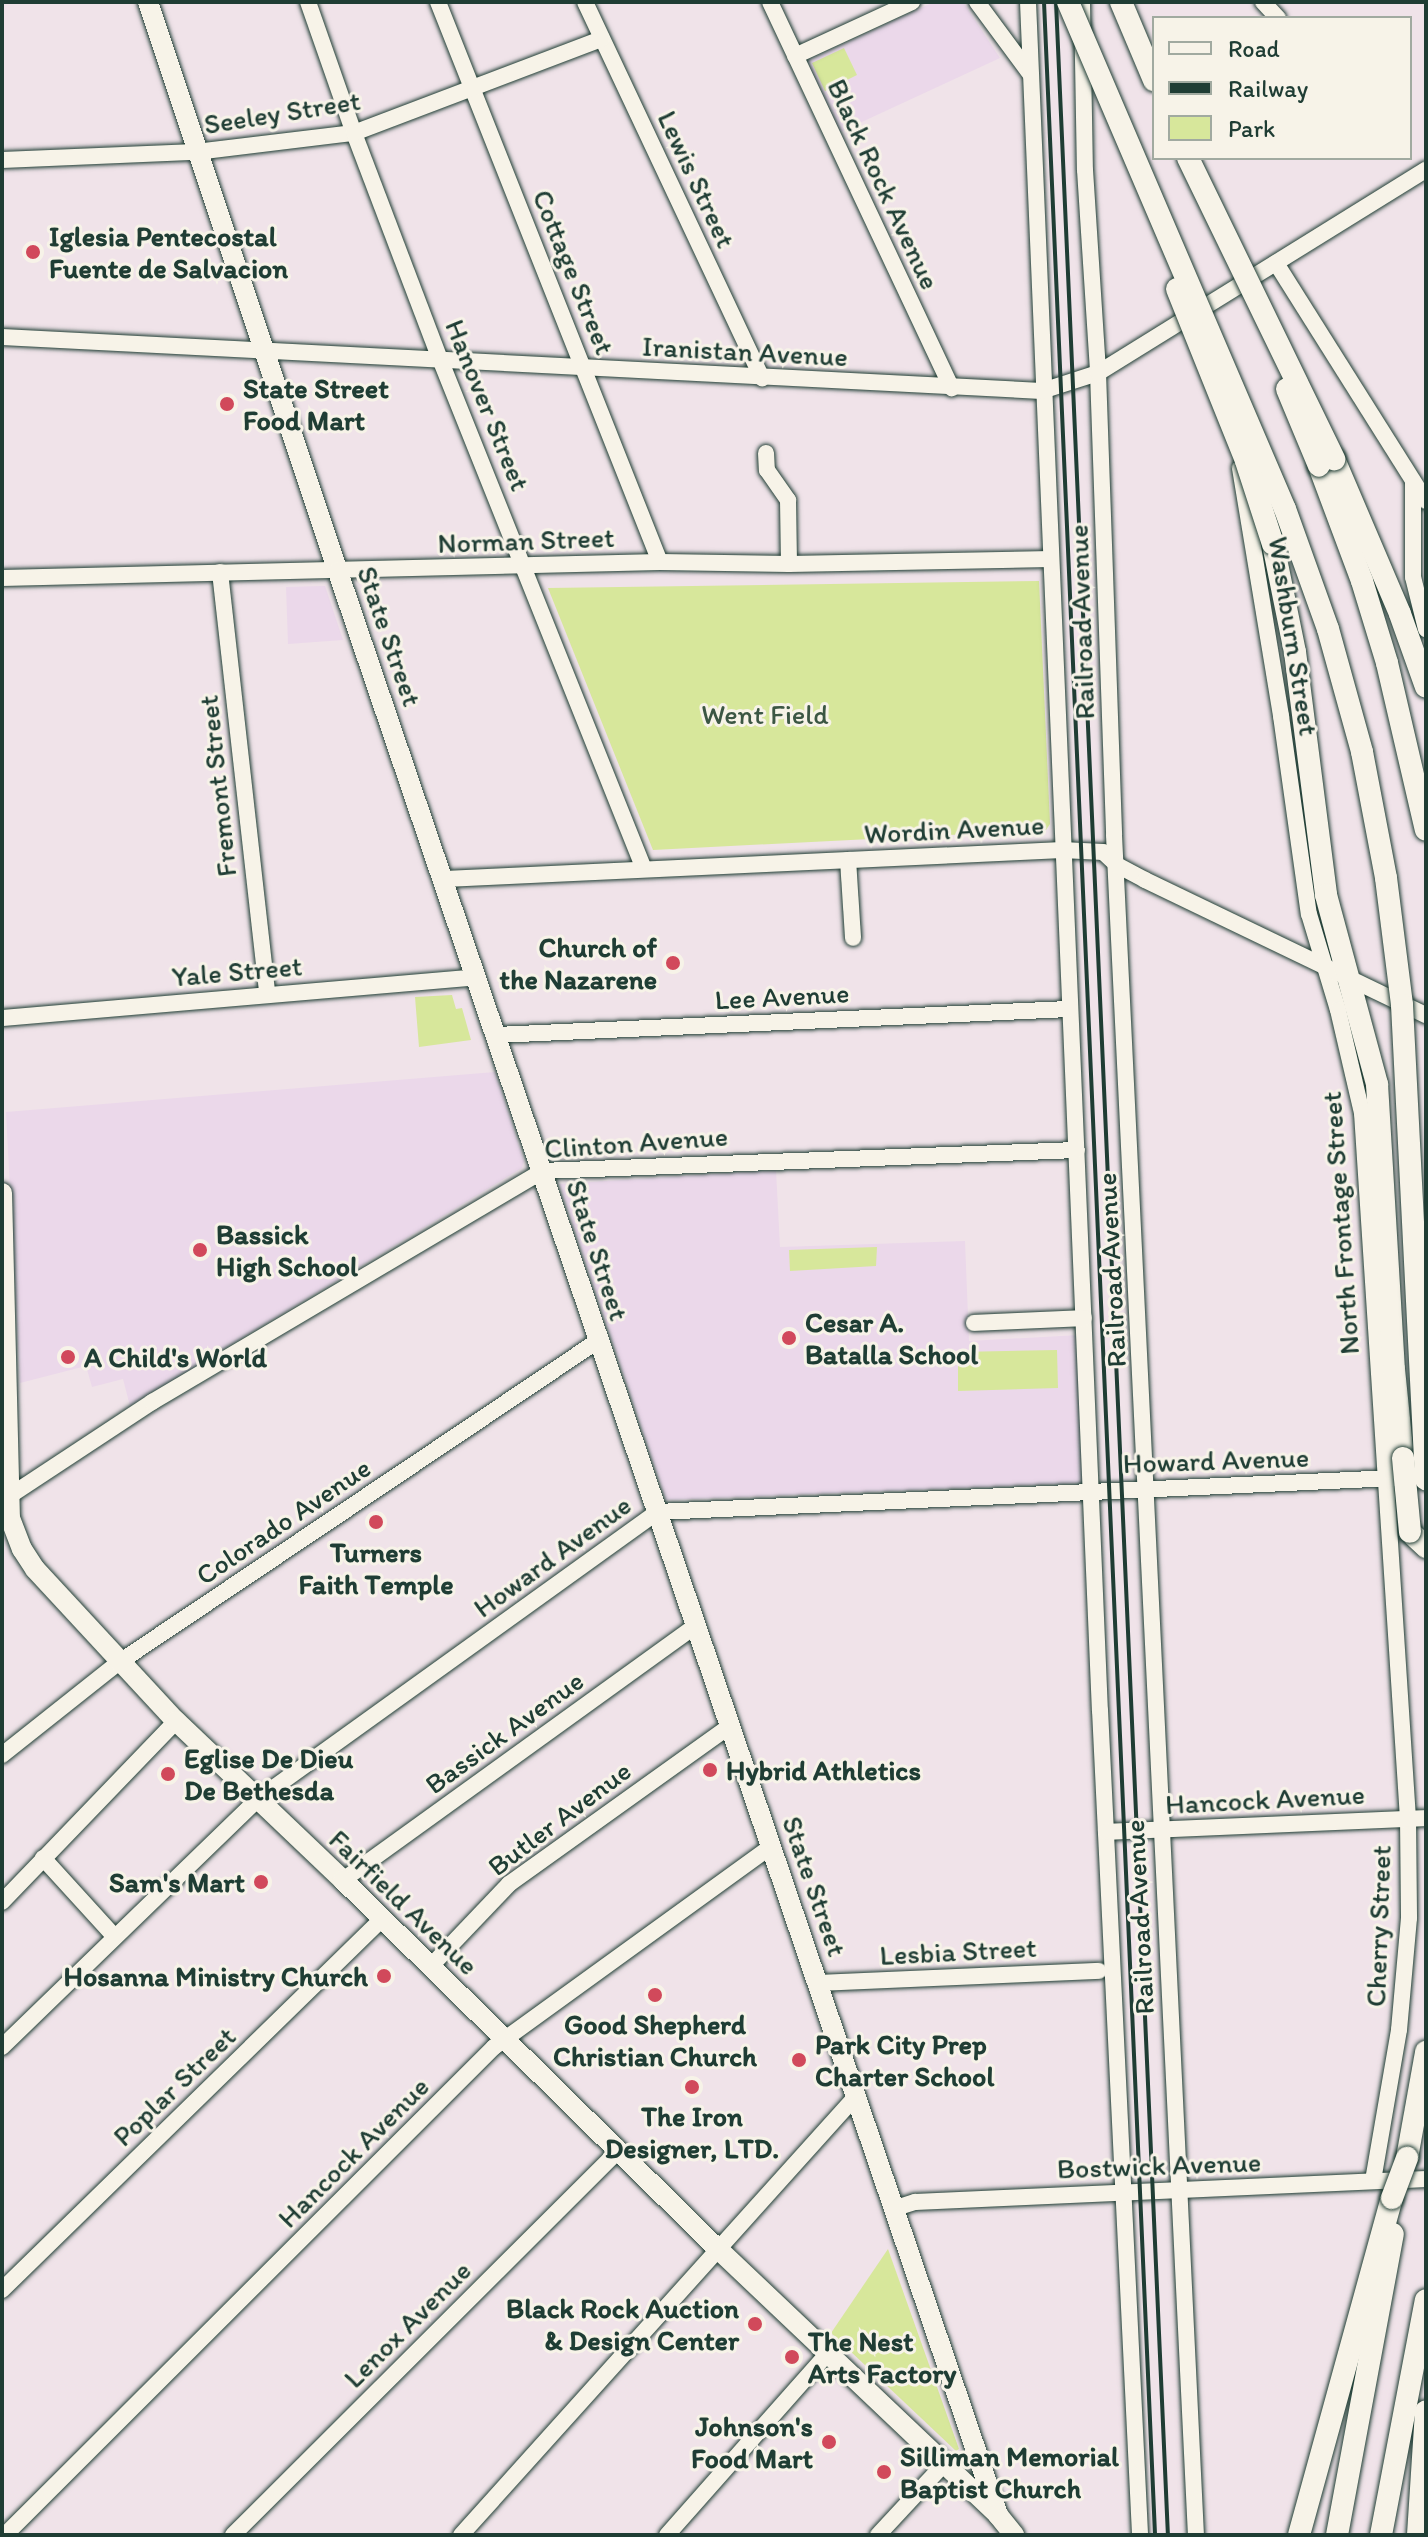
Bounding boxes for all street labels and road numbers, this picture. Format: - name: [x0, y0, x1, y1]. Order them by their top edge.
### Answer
- street label: Black Rock Avenue: [821, 74, 947, 294]
- street label: Seeley Street: [202, 83, 362, 141]
- street label: Lewis Street: [651, 106, 743, 252]
- street label: Cottage Street: [526, 185, 622, 359]
- street label: Hanover Street: [438, 314, 538, 496]
- street label: Iranistan Avenue: [642, 329, 848, 373]
- street label: Norman Street: [437, 520, 615, 560]
- street label: Railroad Avenue: [1061, 524, 1101, 720]
- street label: Washburn Street: [1262, 534, 1326, 738]
- street label: State Street: [351, 562, 429, 710]
- street label: Fremont Street: [191, 694, 243, 878]
- street label: Wordin Avenue: [863, 808, 1045, 850]
- street label: Yale Street: [171, 949, 303, 993]
- street label: Lee Avenue: [714, 976, 850, 1016]
- street label: North Frontage Street: [1314, 1091, 1366, 1355]
- street label: Clinton Avenue: [544, 1119, 728, 1165]
- street label: Railroad Avenue: [1089, 1172, 1133, 1368]
- street label: State Street: [560, 1176, 636, 1324]
- street label: Howard Avenue: [1122, 1440, 1310, 1480]
- street label: Colorado Avenue: [189, 1450, 377, 1592]
- street label: Howard Avenue: [467, 1488, 637, 1624]
- street label: Bassick Avenue: [419, 1664, 589, 1800]
- street label: Butler Avenue: [481, 1753, 637, 1883]
- street label: Hancock Avenue: [1165, 1777, 1365, 1821]
- street label: State Street: [776, 1812, 854, 1960]
- street label: Railroad Avenue: [1117, 1819, 1161, 2015]
- street label: Fairfield Avenue: [322, 1822, 486, 1982]
- street label: Cherry Street: [1358, 1845, 1398, 2007]
- street label: Lesbia Street: [879, 1930, 1037, 1972]
- street label: Poplar Street: [106, 2019, 242, 2153]
- street label: Hancock Avenue: [271, 2070, 435, 2234]
- street label: Bostwick Avenue: [1057, 2145, 1261, 2185]
- street label: Lenox Avenue: [337, 2254, 477, 2394]

